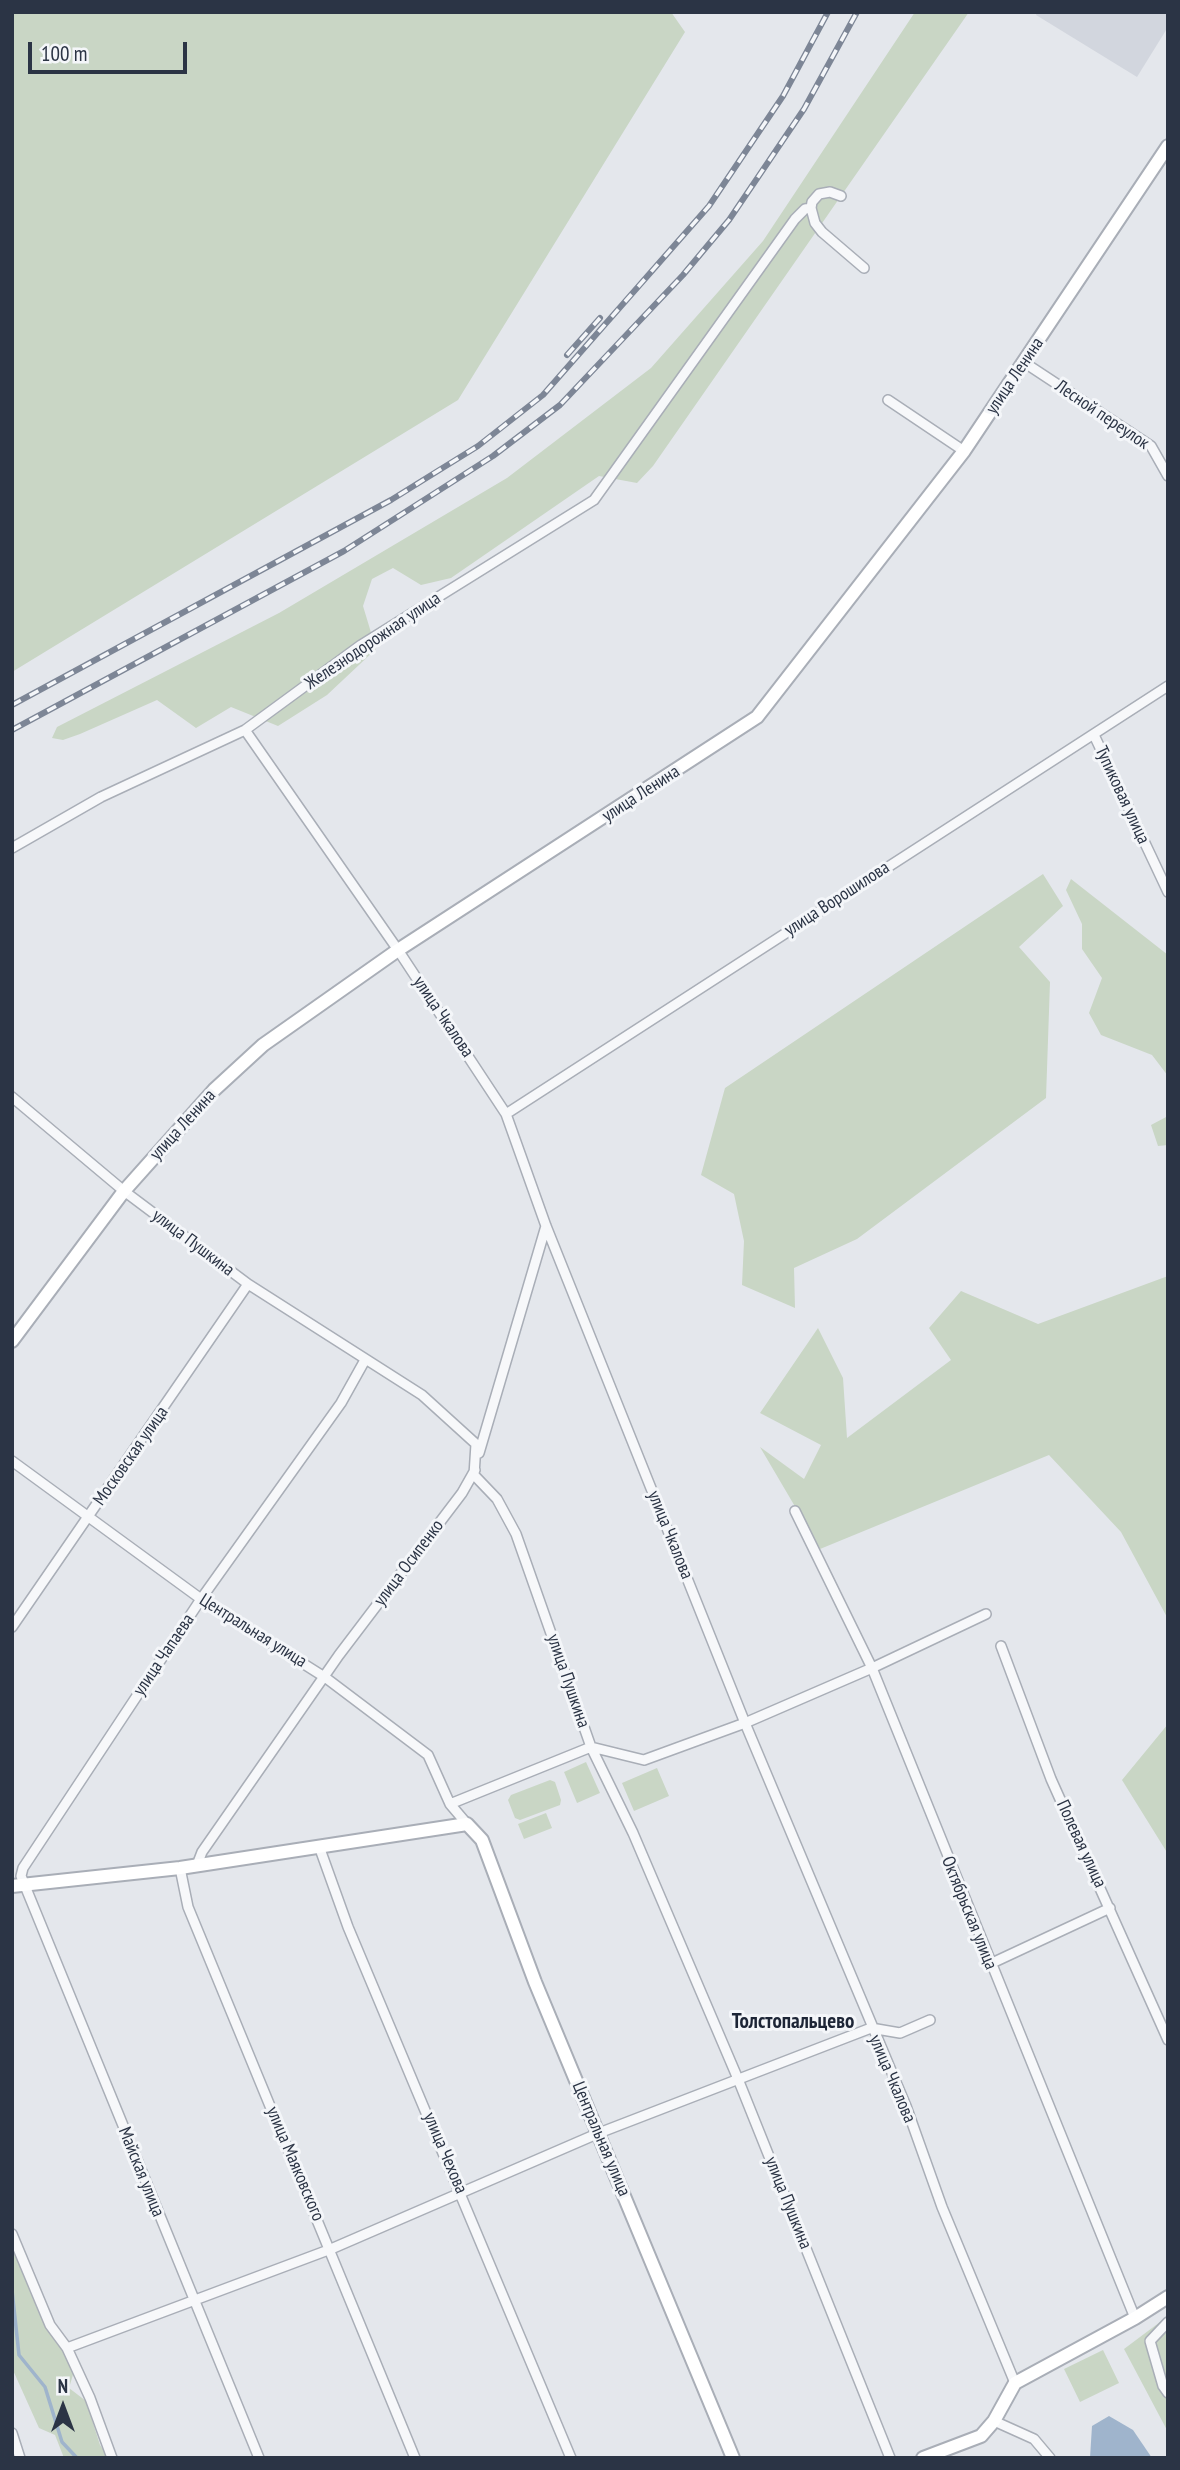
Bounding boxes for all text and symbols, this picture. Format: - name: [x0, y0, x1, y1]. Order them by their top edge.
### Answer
- scale bar: [32, 28, 191, 72]
- text: 100 m: [41, 40, 87, 67]
- street label: улица Ленина: [981, 334, 1049, 418]
- street label: Лесной переулок: [1051, 376, 1153, 454]
- street label: Железнодорожная улица: [301, 588, 445, 694]
- street label: Тупиковая улица: [1090, 743, 1154, 847]
- street label: улица Ленина: [598, 761, 684, 827]
- street label: улица Ворошилова: [780, 857, 894, 941]
- street label: улица Чкалова: [408, 972, 478, 1062]
- street label: улица Ленина: [146, 1085, 220, 1165]
- street label: улица Пушкина: [148, 1205, 238, 1281]
- street label: Московская улица: [89, 1402, 173, 1510]
- street label: улица Чкалова: [643, 1488, 697, 1582]
- street label: улица Осипенко: [370, 1516, 448, 1610]
- street label: Центральная улица: [195, 1589, 311, 1673]
- street label: улица Чапаева: [129, 1610, 199, 1700]
- street label: улица Пушкина: [542, 1631, 594, 1731]
- street label: Полевая улица: [1051, 1797, 1111, 1891]
- street label: Октябрьская улица: [936, 1853, 1002, 1973]
- district label: Толстопальцево: [732, 2009, 854, 2035]
- street label: улица Чкалова: [864, 2032, 920, 2126]
- street label: Центральная улица: [567, 2078, 635, 2200]
- street label: улица Маяковского: [261, 2104, 329, 2224]
- street label: улица Чехова: [418, 2109, 472, 2197]
- street label: Майская улица: [113, 2124, 169, 2220]
- street label: улица Пушкина: [760, 2154, 816, 2252]
- north arrow: [28, 2372, 98, 2442]
- text: N: [58, 2374, 68, 2398]

